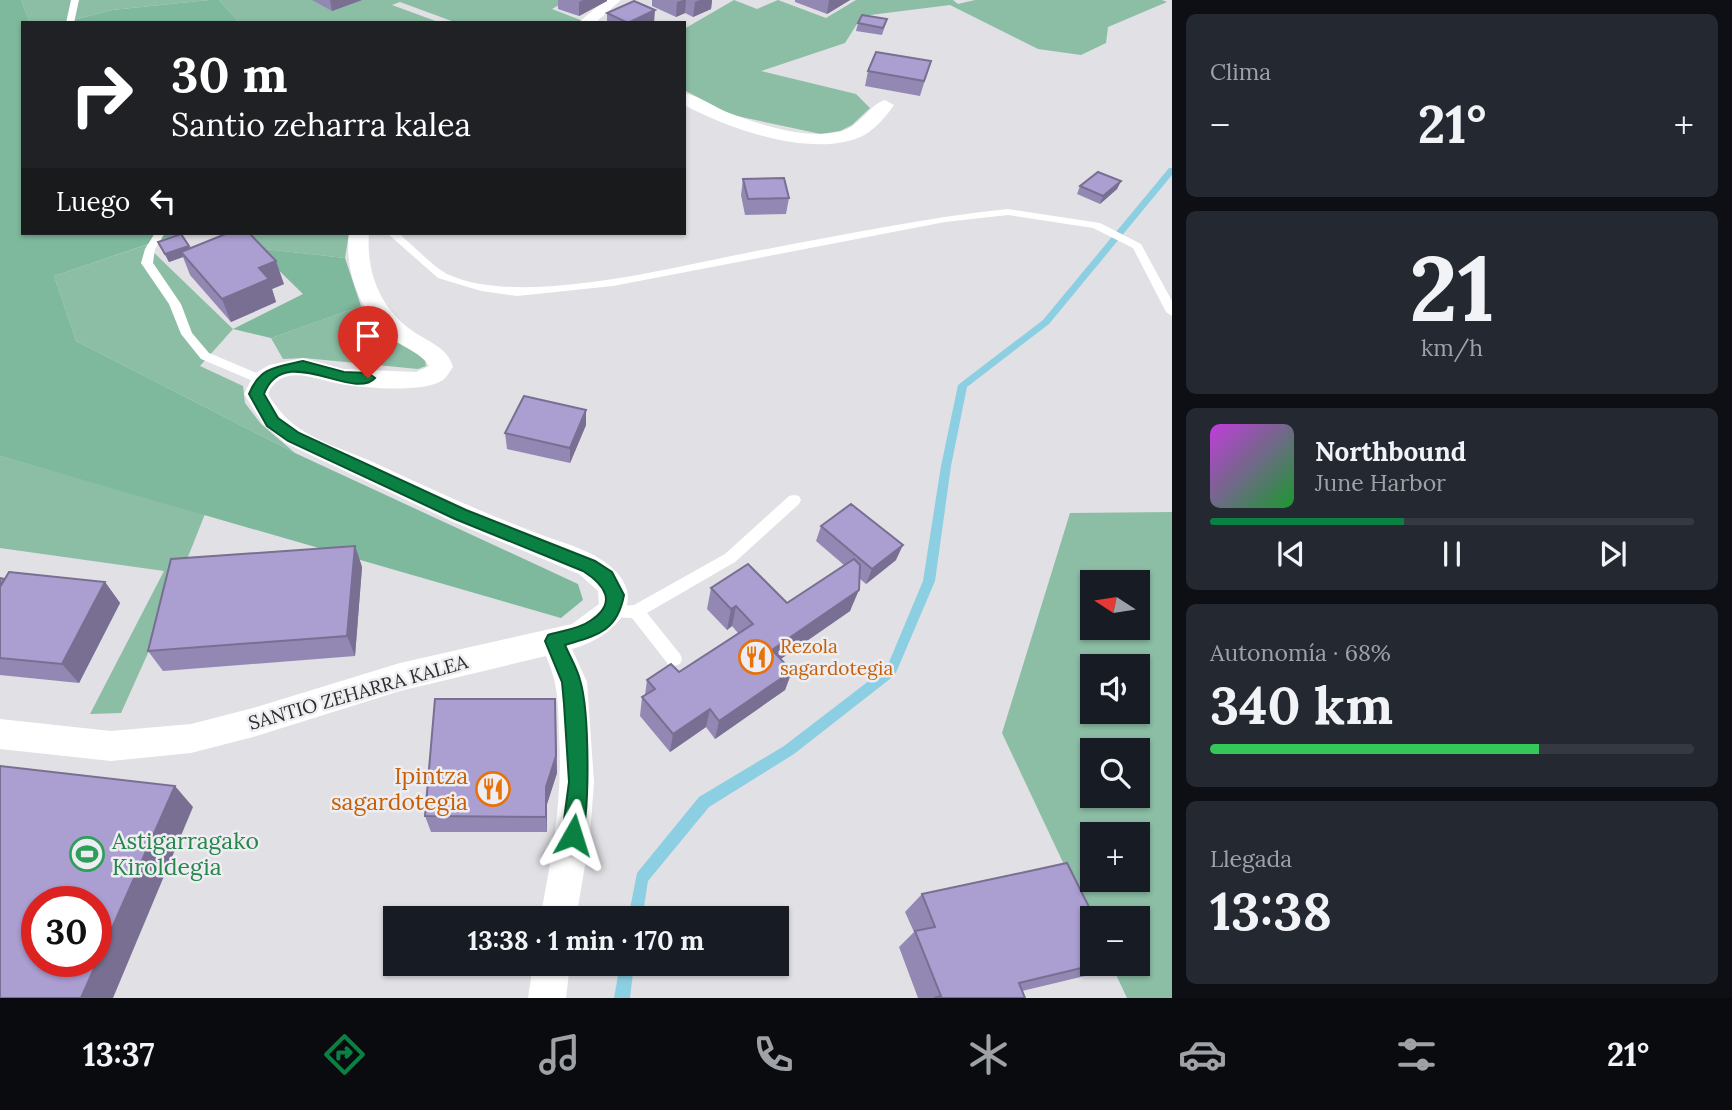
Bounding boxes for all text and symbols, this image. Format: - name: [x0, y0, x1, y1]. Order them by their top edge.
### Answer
- text: 30 m: [171, 43, 288, 105]
- icon: right: [56, 49, 147, 140]
- text: Clima: [1210, 57, 1271, 86]
- text: 21°: [1418, 91, 1486, 157]
- text: −: [1210, 101, 1230, 149]
- text: +: [1674, 101, 1694, 149]
- text: Santio zeharra kalea: [171, 104, 471, 145]
- icon: left: [144, 182, 182, 220]
- text: Luego: [56, 185, 130, 218]
- text: 21: [1409, 229, 1495, 346]
- pin: [338, 306, 398, 378]
- icon: arrive: [349, 317, 387, 355]
- text: km/h: [1421, 333, 1483, 362]
- text: Northbound: [1315, 435, 1466, 468]
- text: June Harbor: [1315, 468, 1446, 497]
- icon: previous: [1272, 535, 1310, 573]
- icon: pause: [1433, 535, 1471, 573]
- icon: next: [1594, 535, 1632, 573]
- north arrow: [1080, 570, 1150, 640]
- map controls: [1080, 570, 1150, 976]
- place label: Rezola sagardotegia: [780, 634, 893, 680]
- restaurant icon: Rezola sagardotegia: [737, 638, 775, 676]
- text: Autonomía · 68%: [1210, 638, 1391, 667]
- street label: SANTIO ZEHARRA KALEA: [246, 649, 471, 735]
- button: sound: [1080, 654, 1150, 724]
- text: 340 km: [1210, 672, 1393, 738]
- button: search: [1080, 738, 1150, 808]
- place label: Ipintza sagardotegia: [331, 761, 468, 816]
- restaurant icon: Ipintza sagardotegia: [474, 770, 512, 808]
- position arrow: [536, 798, 610, 872]
- button: +: [1080, 822, 1150, 892]
- place label: Astigarragako Kiroldegia: [111, 826, 259, 881]
- sports icon: Astigarragako Kiroldegia: [68, 835, 106, 873]
- text: Llegada: [1210, 844, 1292, 873]
- text: 13:38: [1210, 878, 1332, 944]
- speed limit sign: 30: [21, 886, 112, 977]
- button: −: [1080, 906, 1150, 976]
- text: 13:38 · 1 min · 170 m: [468, 924, 704, 957]
- icon: directions: [320, 1030, 369, 1079]
- icon: music: [535, 1030, 584, 1079]
- icon: phone: [749, 1030, 798, 1079]
- icon: climate: [964, 1030, 1013, 1079]
- icon: car: [1178, 1030, 1227, 1079]
- icon: filters: [1392, 1030, 1441, 1079]
- text: 13:37: [83, 1034, 155, 1075]
- text: 21°: [1607, 1034, 1649, 1075]

